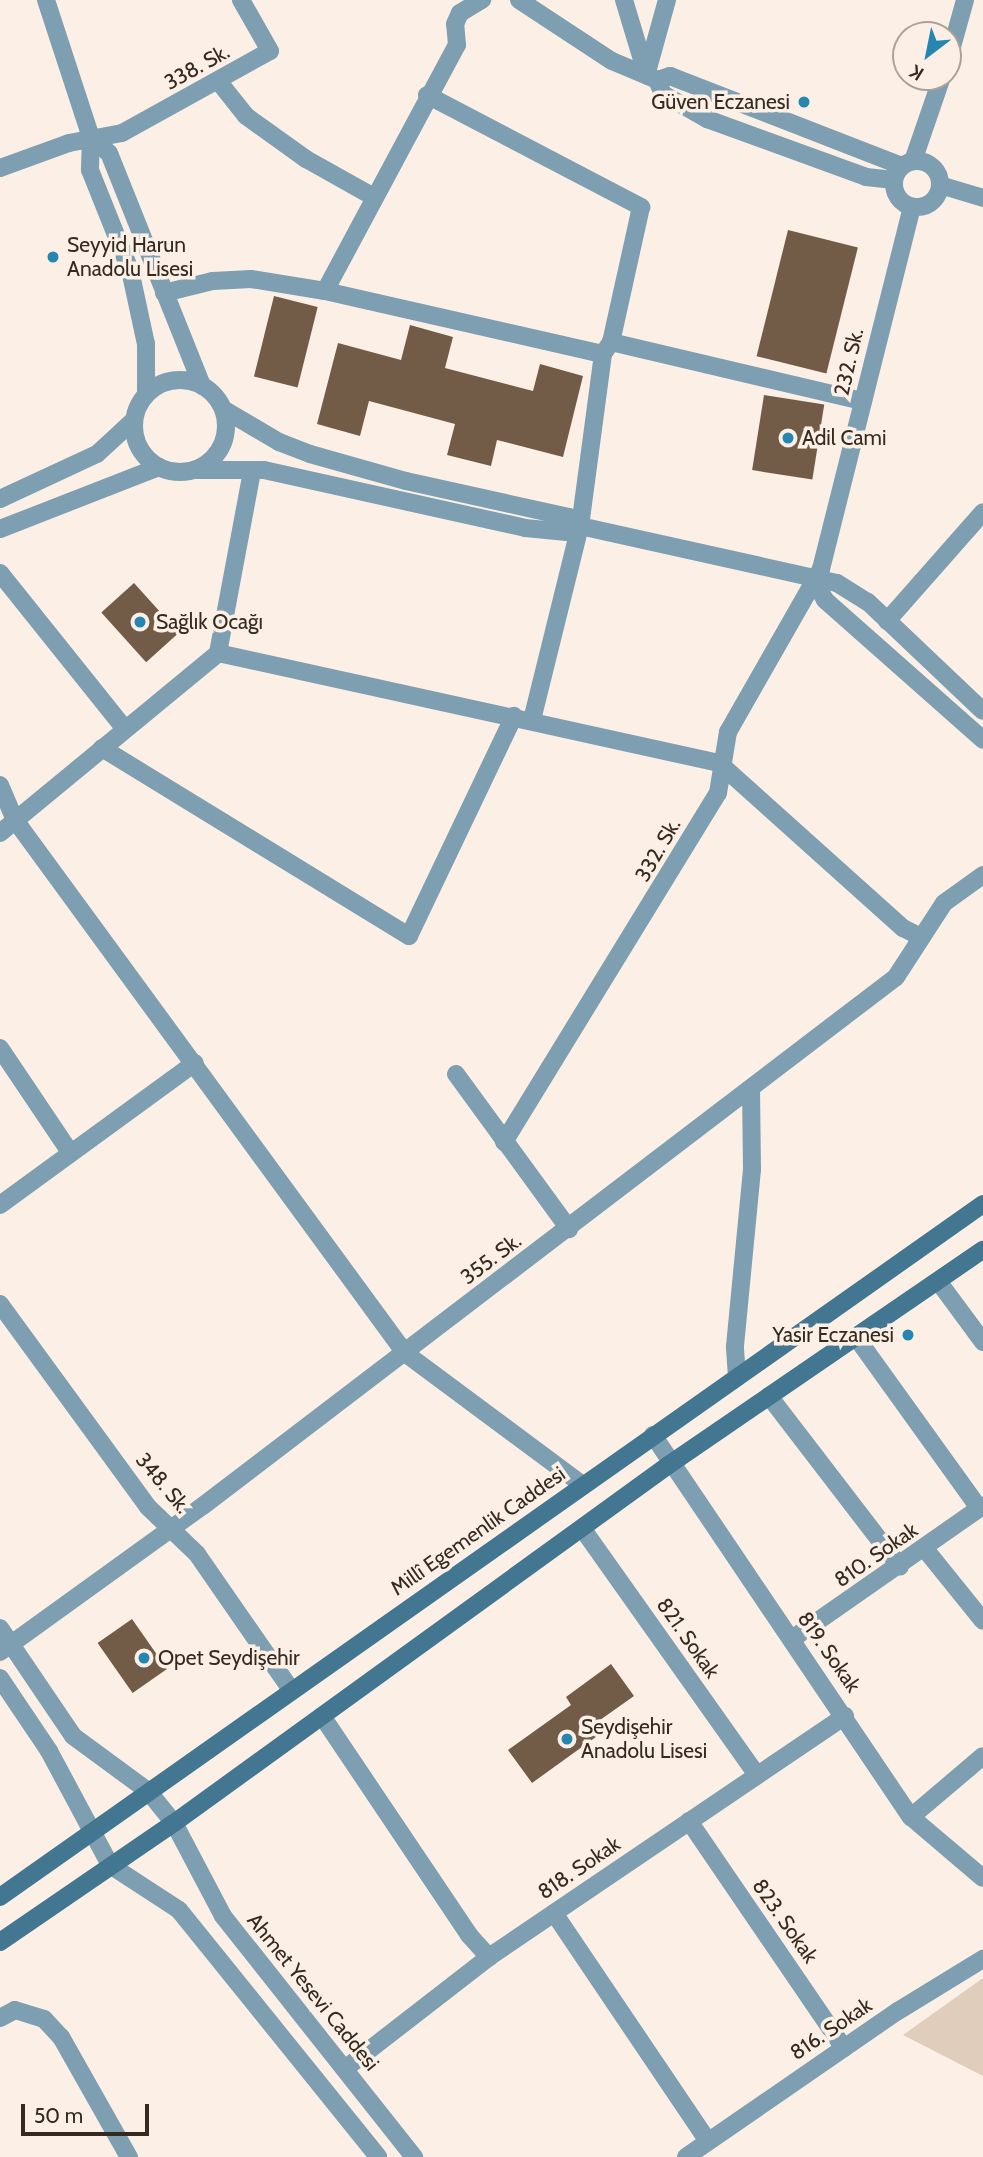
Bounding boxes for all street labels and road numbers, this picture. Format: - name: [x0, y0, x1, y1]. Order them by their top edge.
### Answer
- street label: 338. Sk.: [160, 39, 234, 95]
- street label: 232. Sk.: [829, 326, 869, 398]
- street label: 332. Sk.: [630, 814, 686, 886]
- street label: 355. Sk.: [456, 1228, 526, 1290]
- street label: 348. Sk.: [130, 1448, 196, 1518]
- street label: Millî Egemenlik Caddesi: [386, 1461, 570, 1601]
- street label: 810. Sokak: [830, 1517, 922, 1593]
- street label: 821. Sokak: [651, 1593, 725, 1683]
- street label: 819. Sokak: [792, 1607, 866, 1697]
- street label: 818. Sokak: [533, 1831, 625, 1905]
- street label: 823. Sokak: [747, 1874, 823, 1968]
- street label: Ahmet Yesevi Caddesi: [242, 1908, 384, 2076]
- street label: 816. Sokak: [785, 1992, 877, 2066]

